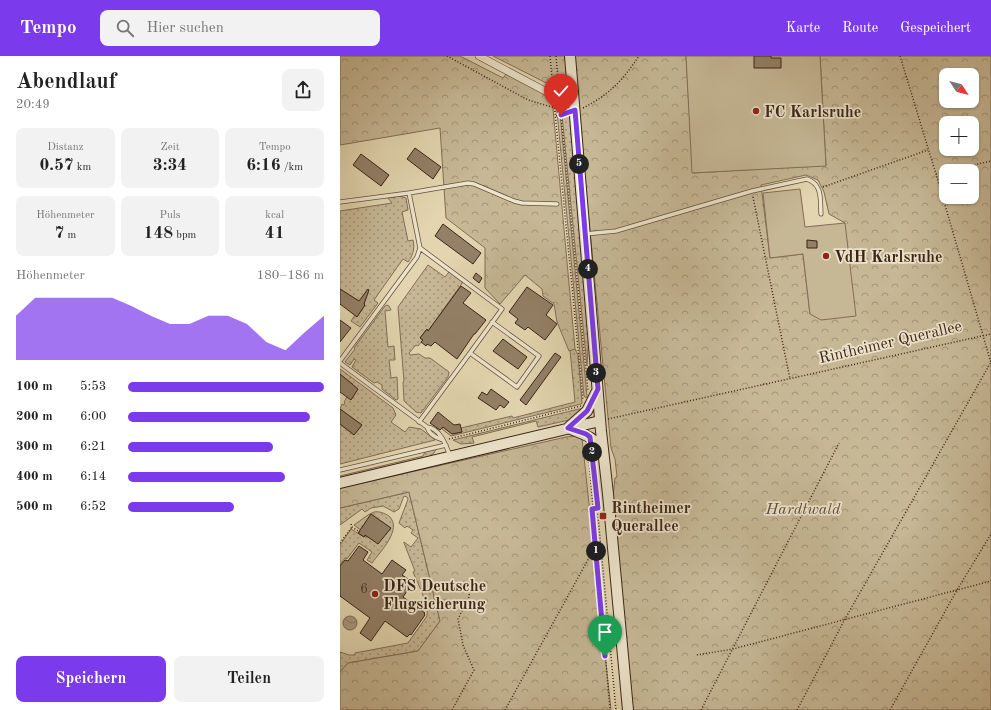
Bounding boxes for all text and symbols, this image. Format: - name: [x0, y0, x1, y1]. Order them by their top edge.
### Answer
- search box: [100, 10, 380, 46]
- icon: search: [114, 17, 136, 39]
- text: Tempo: [20, 19, 76, 38]
- text: Hier suchen: [146, 21, 224, 36]
- text: Karte: [786, 21, 820, 35]
- text: Route: [842, 21, 878, 35]
- text: Gespeichert: [900, 21, 971, 35]
- north arrow: [939, 68, 979, 108]
- map controls: [939, 68, 979, 204]
- button: share: [282, 69, 324, 111]
- text: Abendlauf: [16, 71, 116, 93]
- pin: [544, 74, 578, 115]
- icon: check: [550, 80, 572, 102]
- text: 20:49: [16, 98, 50, 111]
- place label: FC Karlsruhe: [764, 105, 861, 121]
- marker: FC Karlsruhe: [751, 106, 761, 116]
- button: +: [939, 116, 979, 156]
- text: Distanz: [47, 142, 84, 153]
- text: Zeit: [160, 142, 180, 153]
- text: Tempo: [259, 142, 291, 153]
- pin: 5: [569, 154, 589, 174]
- text: 0.57: [39, 157, 74, 174]
- text: 3:34: [153, 157, 187, 174]
- text: 6:16: [246, 157, 281, 174]
- text: 5: [576, 158, 582, 169]
- text: km: [74, 162, 91, 173]
- text: /km: [281, 162, 303, 173]
- button: −: [939, 164, 979, 204]
- text: Höhenmeter: [36, 210, 94, 221]
- text: Puls: [159, 210, 181, 221]
- text: kcal: [265, 210, 284, 221]
- text: 7: [54, 225, 64, 242]
- text: 148: [144, 225, 173, 242]
- text: 41: [265, 225, 285, 242]
- text: m: [64, 230, 76, 241]
- text: bpm: [173, 230, 196, 241]
- place label: VdH Karlsruhe: [834, 250, 943, 266]
- marker: VdH Karlsruhe: [821, 251, 831, 261]
- pin: 4: [578, 259, 598, 279]
- text: 4: [585, 263, 591, 274]
- text: Höhenmeter: [16, 269, 85, 282]
- text: 180–186 m: [257, 269, 324, 282]
- street label: Rintheimer Querallee: [817, 319, 964, 367]
- pin: 3: [586, 363, 606, 383]
- text: 3: [593, 367, 599, 378]
- text: 100 m: [16, 380, 53, 393]
- text: 5:53: [80, 380, 106, 393]
- text: 200 m: [16, 410, 53, 423]
- text: 6:00: [80, 410, 106, 423]
- text: 300 m: [16, 440, 53, 453]
- text: 6:21: [80, 440, 106, 453]
- pin: 2: [582, 442, 602, 462]
- text: 2: [589, 446, 595, 457]
- text: 400 m: [16, 470, 53, 483]
- text: 6:14: [80, 470, 106, 483]
- text: 500 m: [16, 500, 53, 513]
- text: 6:52: [80, 500, 106, 513]
- place label: Rintheimer Querallee: [611, 501, 691, 535]
- park label: Hardtwald: [764, 502, 841, 518]
- marker: Rintheimer Querallee: [598, 511, 608, 521]
- pin: 1: [586, 541, 606, 561]
- text: 1: [593, 545, 599, 556]
- place label: DFS Deutsche Flugsicherung: [383, 579, 486, 613]
- house number: 6: [360, 582, 368, 596]
- marker: DFS Deutsche Flugsicherung: [370, 589, 380, 599]
- pin: [588, 615, 622, 656]
- icon: arrive: [594, 621, 616, 643]
- button: Speichern: [16, 656, 166, 702]
- button: Teilen: [174, 656, 324, 702]

